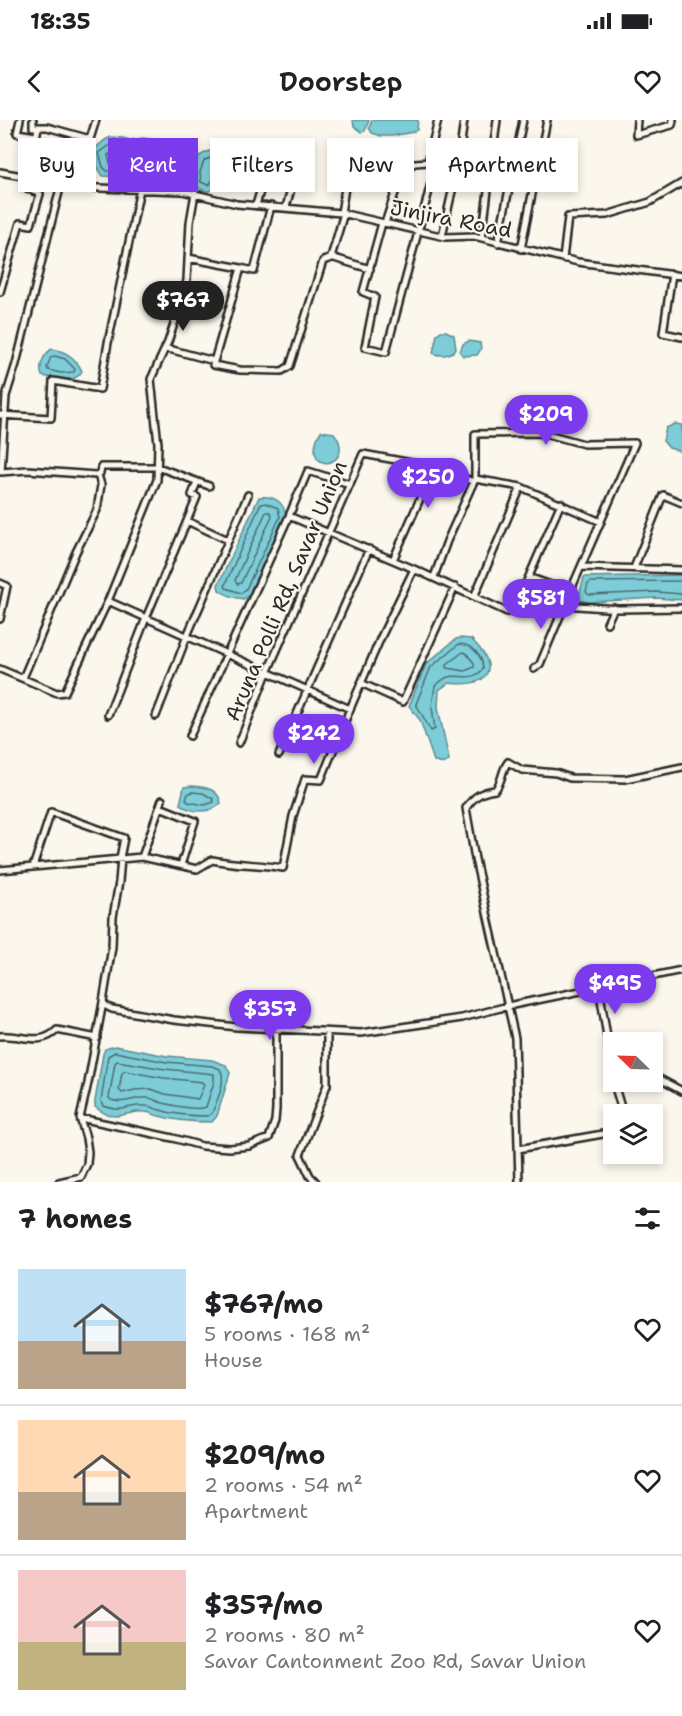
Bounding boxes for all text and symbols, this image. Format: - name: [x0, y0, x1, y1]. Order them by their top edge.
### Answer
- text: 18:35: [30, 7, 90, 36]
- text: Doorstep: [279, 63, 403, 100]
- icon: back: [18, 65, 51, 98]
- icon: heart: [631, 65, 664, 98]
- chip: Buy: [18, 138, 96, 192]
- chip: Rent: [108, 138, 198, 192]
- chip: Filters: [210, 138, 315, 192]
- chip: New: [327, 138, 414, 192]
- chip: Apartment: [426, 138, 578, 192]
- street label: Jinjira Road: [388, 193, 514, 245]
- pin: $767: [147, 281, 219, 332]
- text: $767: [156, 287, 210, 313]
- pin: $209: [510, 395, 582, 446]
- text: $209: [519, 401, 573, 427]
- street label: Aruna Polli Rd, Savar Union: [218, 456, 354, 726]
- pin: $250: [392, 458, 464, 509]
- text: $250: [401, 464, 455, 490]
- pin: $581: [505, 579, 577, 630]
- text: $581: [517, 585, 565, 611]
- pin: $242: [278, 714, 350, 765]
- text: $242: [287, 720, 341, 746]
- pin: $495: [579, 964, 651, 1015]
- text: $495: [588, 970, 642, 996]
- pin: $357: [234, 990, 306, 1041]
- text: $357: [243, 996, 297, 1022]
- north arrow: [603, 1032, 663, 1092]
- map controls: [603, 1032, 663, 1164]
- button: layers: [603, 1104, 663, 1164]
- text: 7 homes: [18, 1201, 132, 1236]
- icon: filters: [631, 1202, 664, 1235]
- text: $767/mo: [204, 1286, 323, 1321]
- icon: home: [66, 1293, 138, 1365]
- icon: heart: [631, 1313, 664, 1346]
- text: 5 rooms · 168 m²: [204, 1321, 370, 1347]
- text: House: [204, 1347, 263, 1373]
- text: $209/mo: [204, 1437, 325, 1472]
- icon: home: [66, 1444, 138, 1516]
- icon: heart: [631, 1464, 664, 1497]
- text: 2 rooms · 54 m²: [204, 1472, 363, 1498]
- text: Apartment: [204, 1498, 308, 1524]
- text: $357/mo: [204, 1587, 323, 1622]
- icon: home: [66, 1594, 138, 1666]
- icon: heart: [631, 1614, 664, 1647]
- text: 2 rooms · 80 m²: [204, 1622, 365, 1648]
- text: Savar Cantonment Zoo Rd, Savar Union: [204, 1648, 586, 1674]

